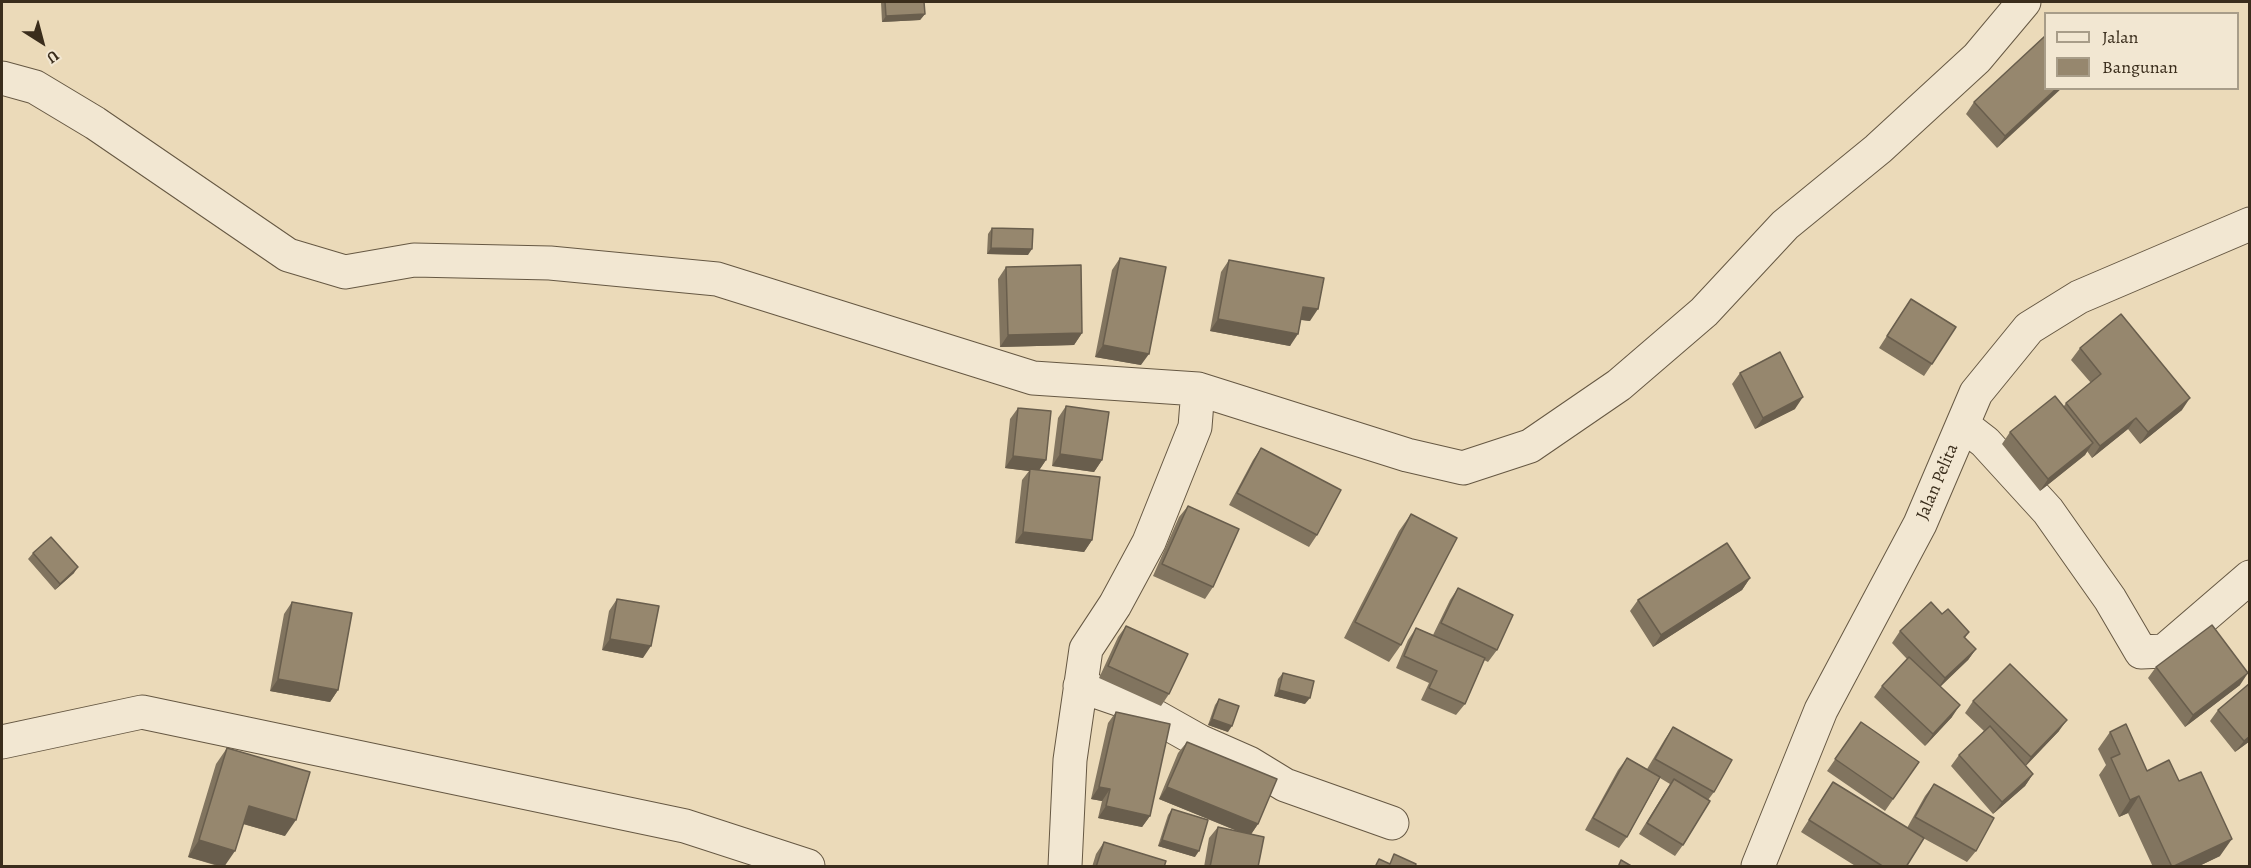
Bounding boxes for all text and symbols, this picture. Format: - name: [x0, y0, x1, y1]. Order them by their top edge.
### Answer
- north arrow: [12, 12, 72, 72]
- legend: [2044, 12, 2239, 90]
- text: Jalan: [2102, 25, 2138, 49]
- text: U: [42, 45, 63, 69]
- text: Bangunan: [2102, 55, 2178, 79]
- street label: Jalan Pelita: [1912, 441, 1964, 523]

